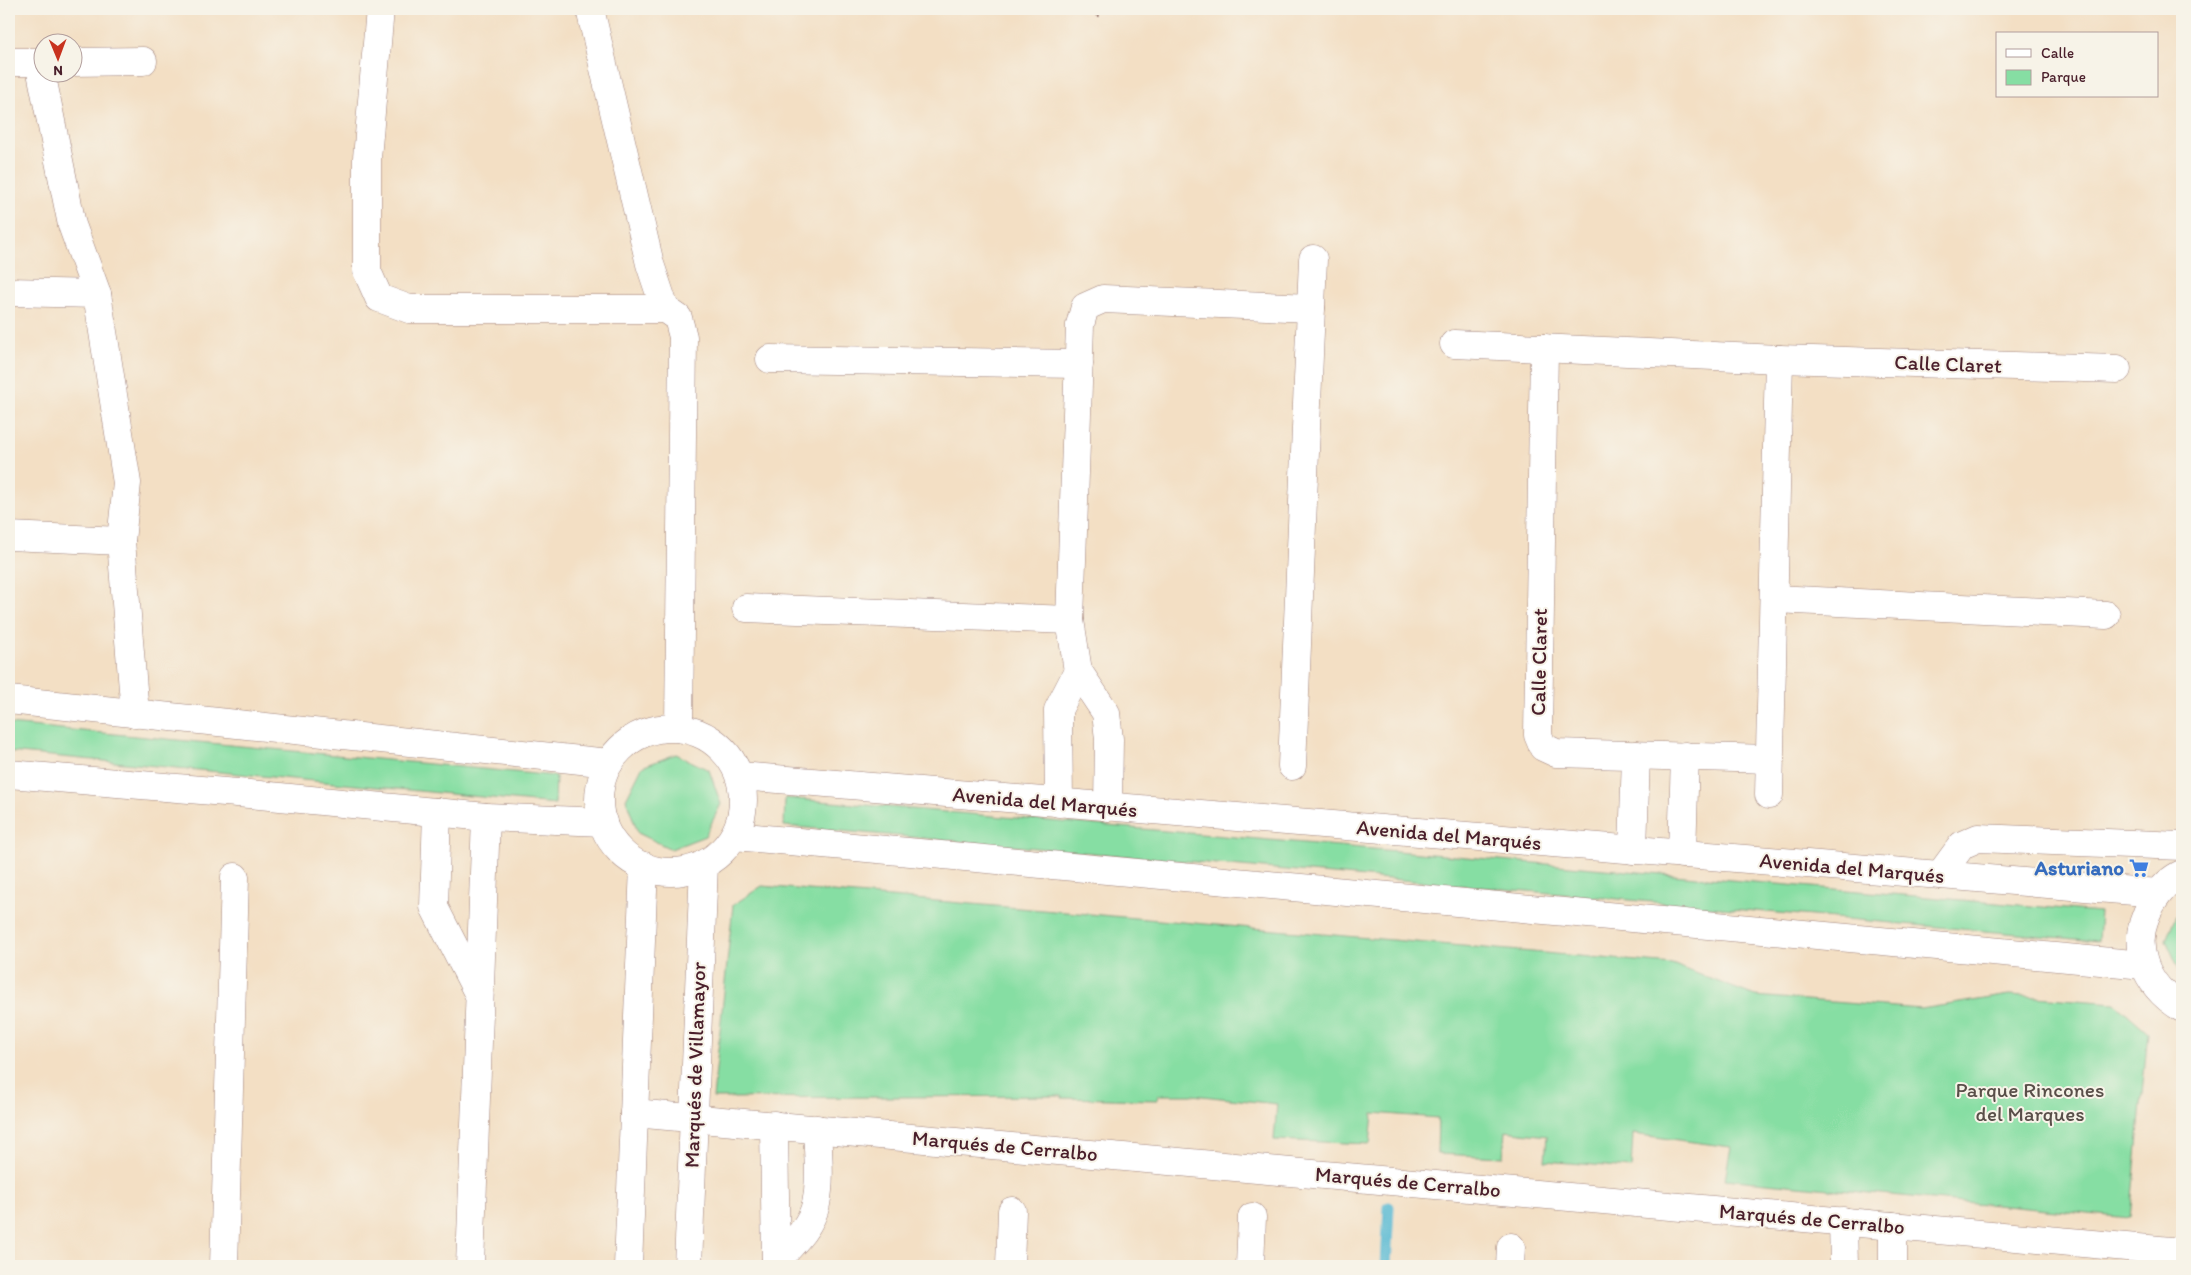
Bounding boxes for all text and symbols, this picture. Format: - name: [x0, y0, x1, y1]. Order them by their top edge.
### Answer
- north arrow: [32, 32, 82, 82]
- legend: [1996, 32, 2158, 98]
- text: Calle: [2041, 44, 2074, 62]
- text: N: [53, 62, 63, 79]
- text: Parque: [2041, 68, 2086, 86]
- street label: Calle Claret: [1894, 349, 2002, 378]
- street label: Calle Claret: [1525, 608, 1552, 716]
- street label: Avenida del Marqués: [951, 781, 1139, 822]
- street label: Avenida del Marqués: [1355, 814, 1543, 855]
- street label: Avenida del Marqués: [1758, 847, 1946, 888]
- place label: Asturiano: [2034, 855, 2124, 880]
- supermarket icon: Asturiano: [2128, 857, 2150, 879]
- street label: Marqués de Villamayor: [678, 961, 711, 1168]
- park label: Parque Rincones del Marques: [1956, 1077, 2104, 1126]
- street label: Marqués de Cerralbo: [911, 1125, 1099, 1166]
- street label: Marqués de Cerralbo: [1314, 1161, 1502, 1202]
- street label: Marqués de Cerralbo: [1718, 1198, 1906, 1239]

